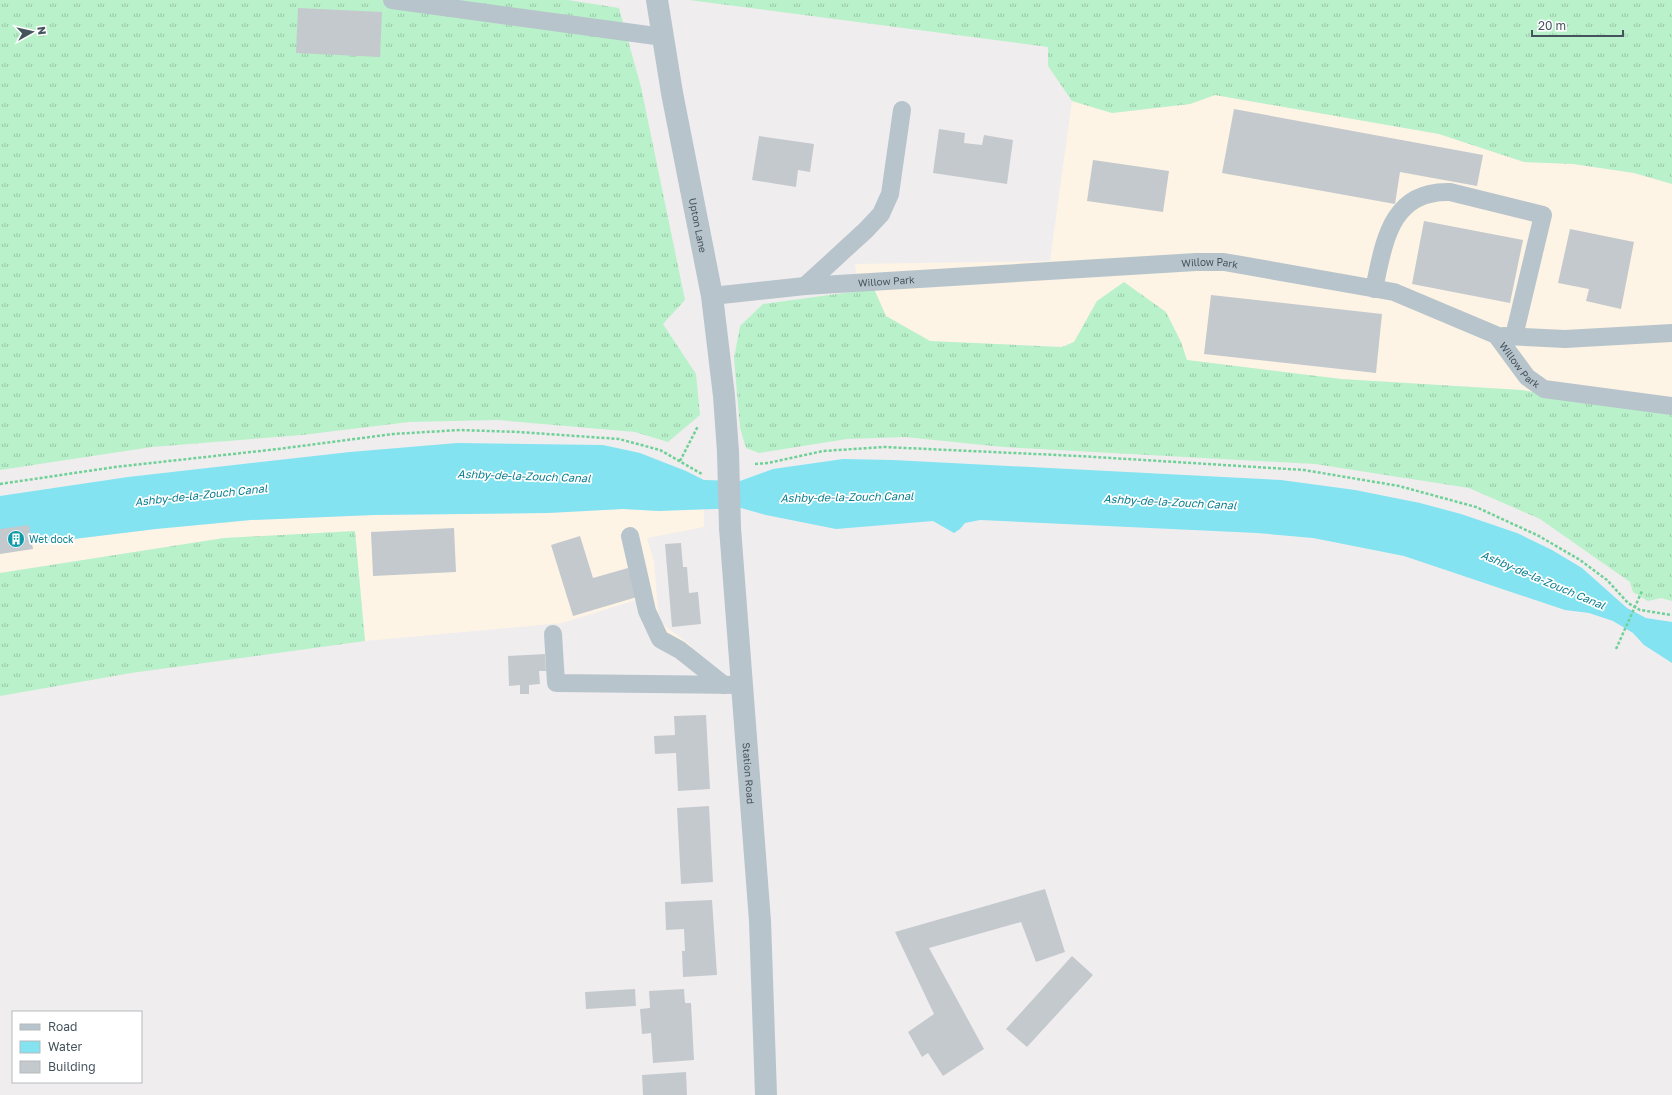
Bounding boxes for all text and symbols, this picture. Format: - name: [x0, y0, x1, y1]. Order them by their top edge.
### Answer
- north arrow: [12, 12, 52, 52]
- scale bar: [1532, 12, 1623, 38]
- text: 20 m: [1538, 18, 1566, 33]
- text: N: [35, 25, 49, 36]
- street label: Upton Lane: [687, 197, 709, 254]
- street label: Willow Park: [1181, 256, 1239, 270]
- street label: Willow Park: [858, 273, 915, 289]
- street label: Willow Park: [1497, 339, 1543, 391]
- water label: Ashby-de-la-Zouch Canal: [457, 467, 591, 485]
- water label: Ashby-de-la-Zouch Canal: [134, 481, 268, 509]
- water label: Ashby-de-la-Zouch Canal: [780, 489, 914, 505]
- water label: Ashby-de-la-Zouch Canal: [1103, 492, 1237, 512]
- building icon: Wet dock: [6, 529, 26, 549]
- place label: Wet dock: [29, 533, 74, 545]
- water label: Ashby-de-la-Zouch Canal: [1479, 548, 1607, 613]
- street label: Station Road: [740, 742, 757, 804]
- legend: [12, 1011, 142, 1083]
- text: Road: [48, 1019, 77, 1034]
- text: Water: [48, 1039, 82, 1054]
- text: Building: [48, 1059, 96, 1074]

